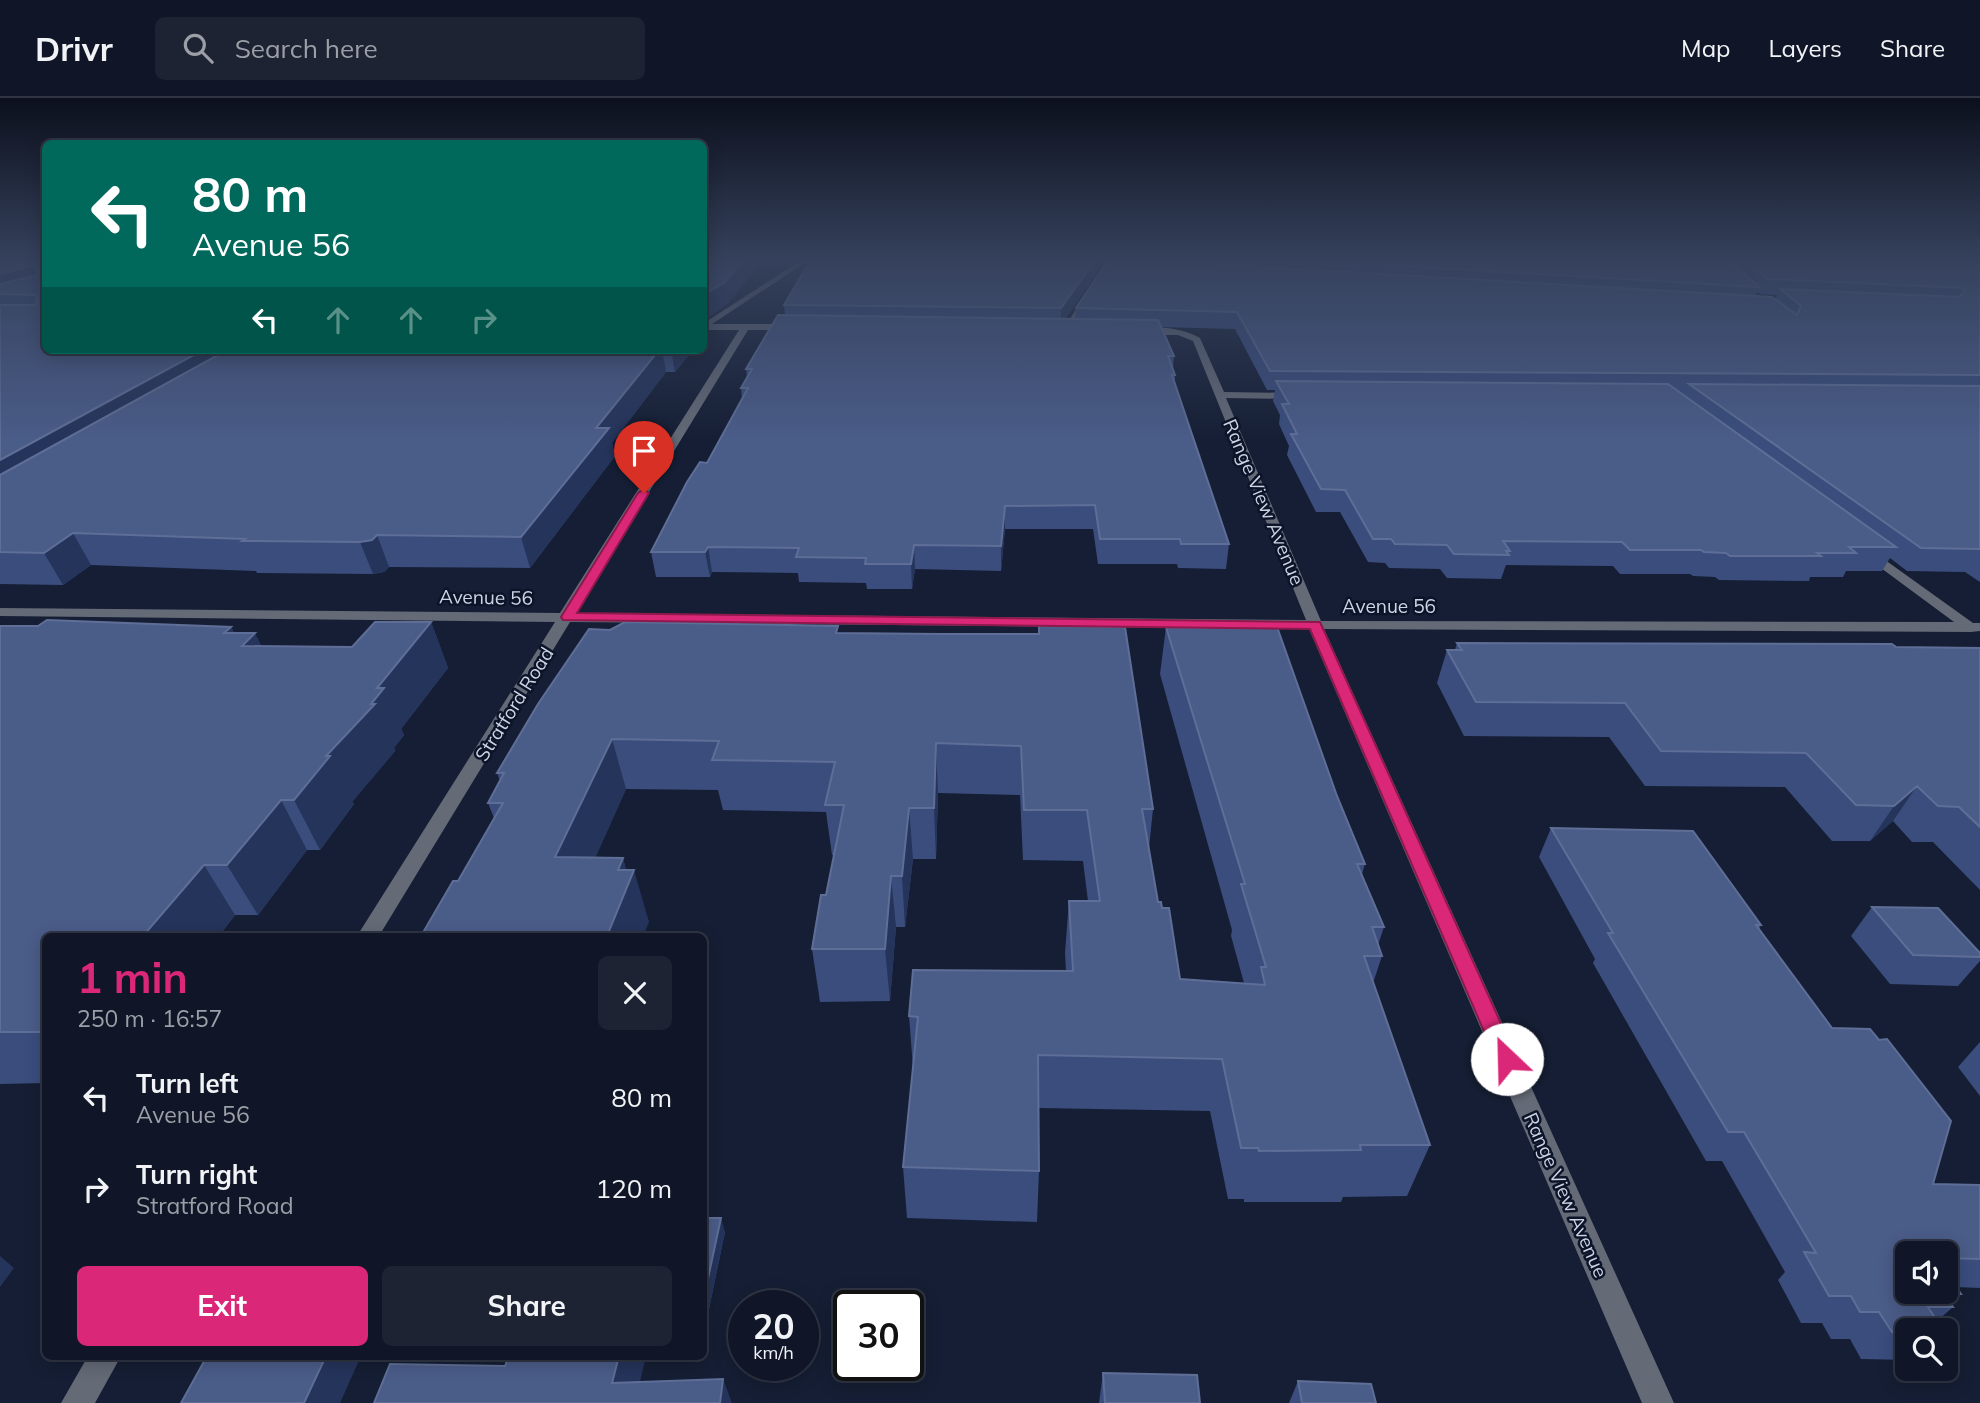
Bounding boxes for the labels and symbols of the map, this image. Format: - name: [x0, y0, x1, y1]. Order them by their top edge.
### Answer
- street label: Range View Avenue: [1218, 415, 1310, 589]
- pin: [614, 421, 674, 493]
- street label: Avenue 56: [439, 584, 533, 610]
- street label: Avenue 56: [1342, 594, 1436, 618]
- street label: Stratford Road: [469, 642, 559, 766]
- position arrow: [1470, 1022, 1544, 1096]
- street label: Range View Avenue: [1519, 1109, 1613, 1281]
- speed limit sign: 30: [833, 1290, 924, 1381]

